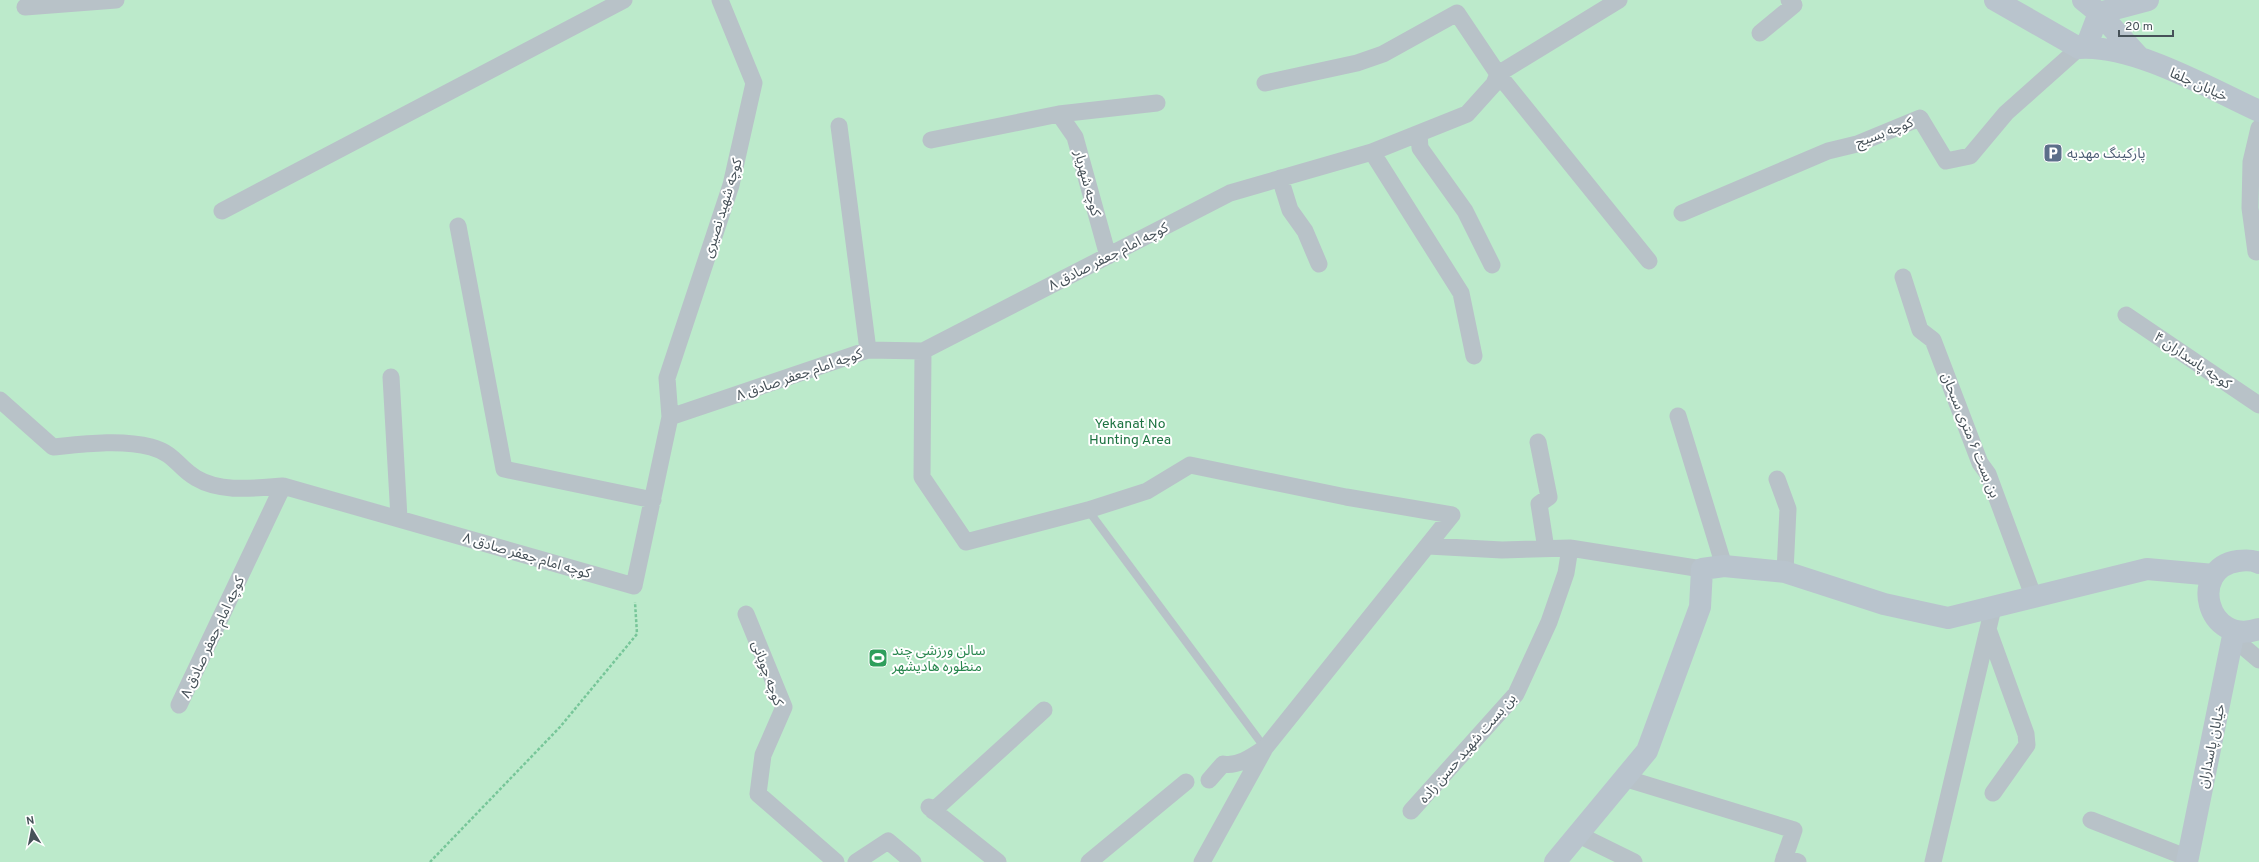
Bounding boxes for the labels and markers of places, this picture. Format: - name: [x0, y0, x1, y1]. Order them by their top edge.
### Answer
- parking icon: پارکینگ مهدیه: [2042, 142, 2064, 164]
- place label: پارکینگ مهدیه: [2067, 146, 2145, 163]
- place label: سالن ورزشی چند منظوره هادیشهر: [891, 643, 985, 676]
- sports icon: سالن ورزشی چند منظوره هادیشهر: [867, 647, 889, 669]

